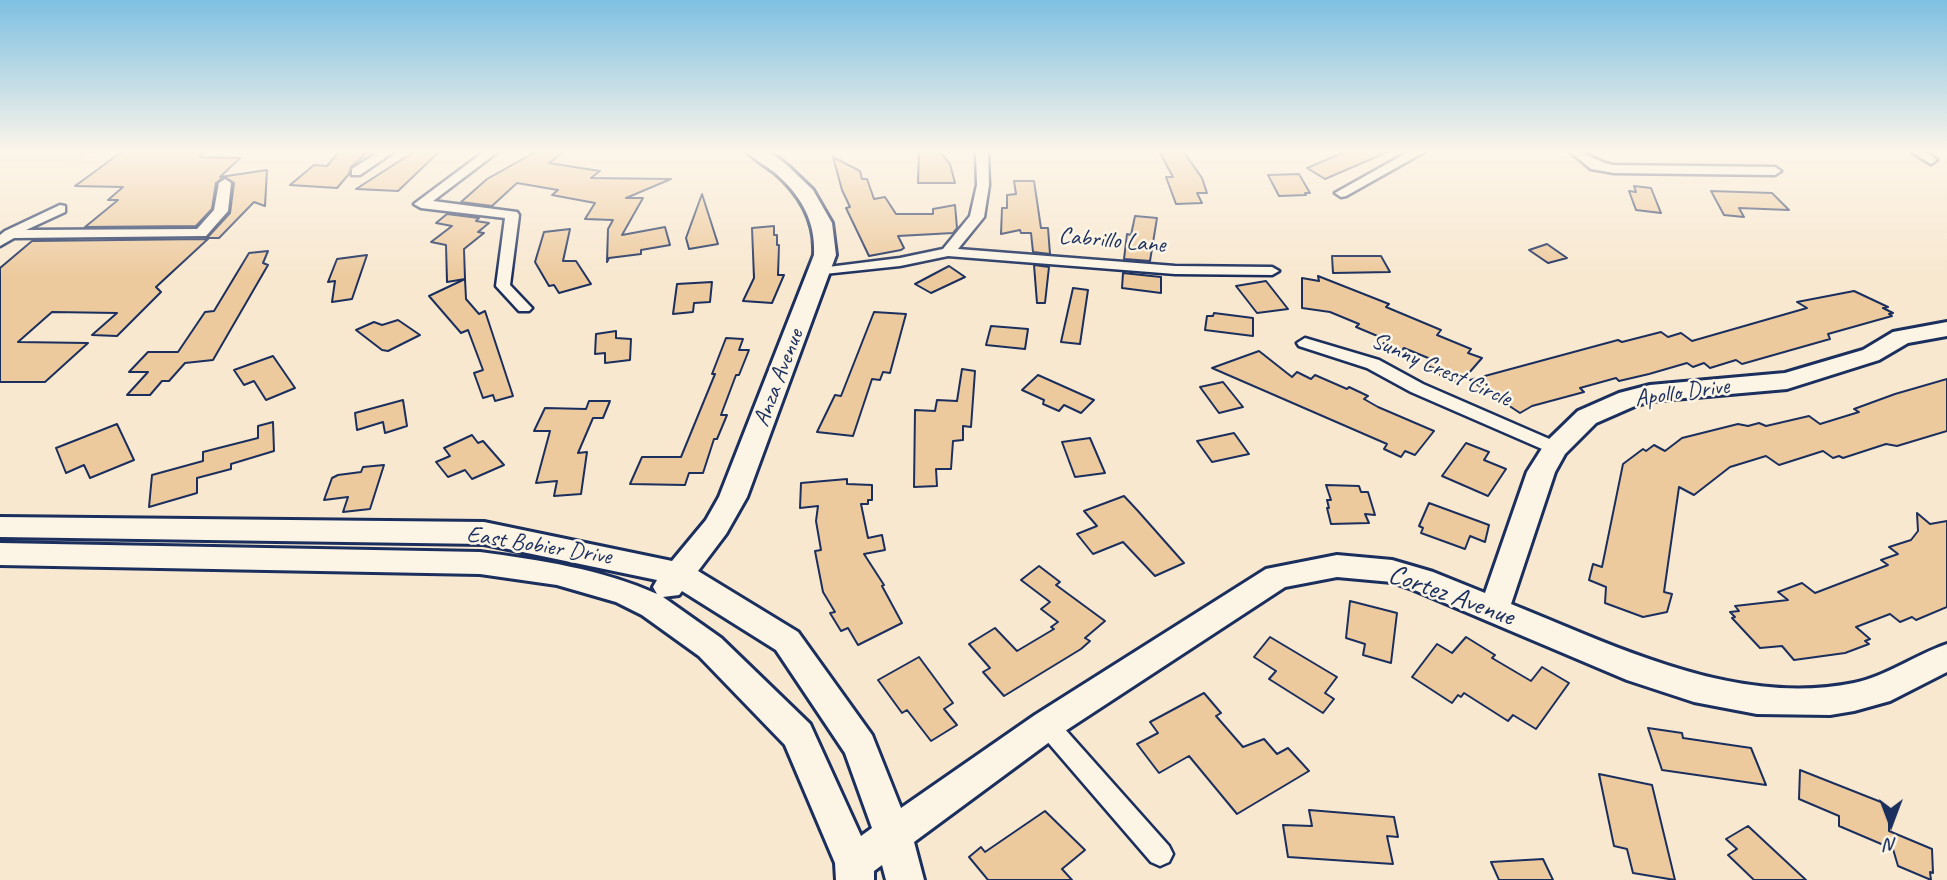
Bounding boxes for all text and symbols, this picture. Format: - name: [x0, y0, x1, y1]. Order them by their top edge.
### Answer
- street label: Cabrillo Lane: [1057, 222, 1167, 260]
- street label: Anza Avenue: [747, 325, 811, 431]
- street label: Sunny Crest Circle: [1367, 326, 1515, 414]
- street label: Apollo Drive: [1633, 372, 1731, 414]
- street label: East Bobier Drive: [464, 520, 614, 572]
- street label: Cortez Avenue: [1383, 558, 1519, 634]
- north arrow: [1856, 789, 1926, 859]
- text: N: [1885, 833, 1897, 857]

